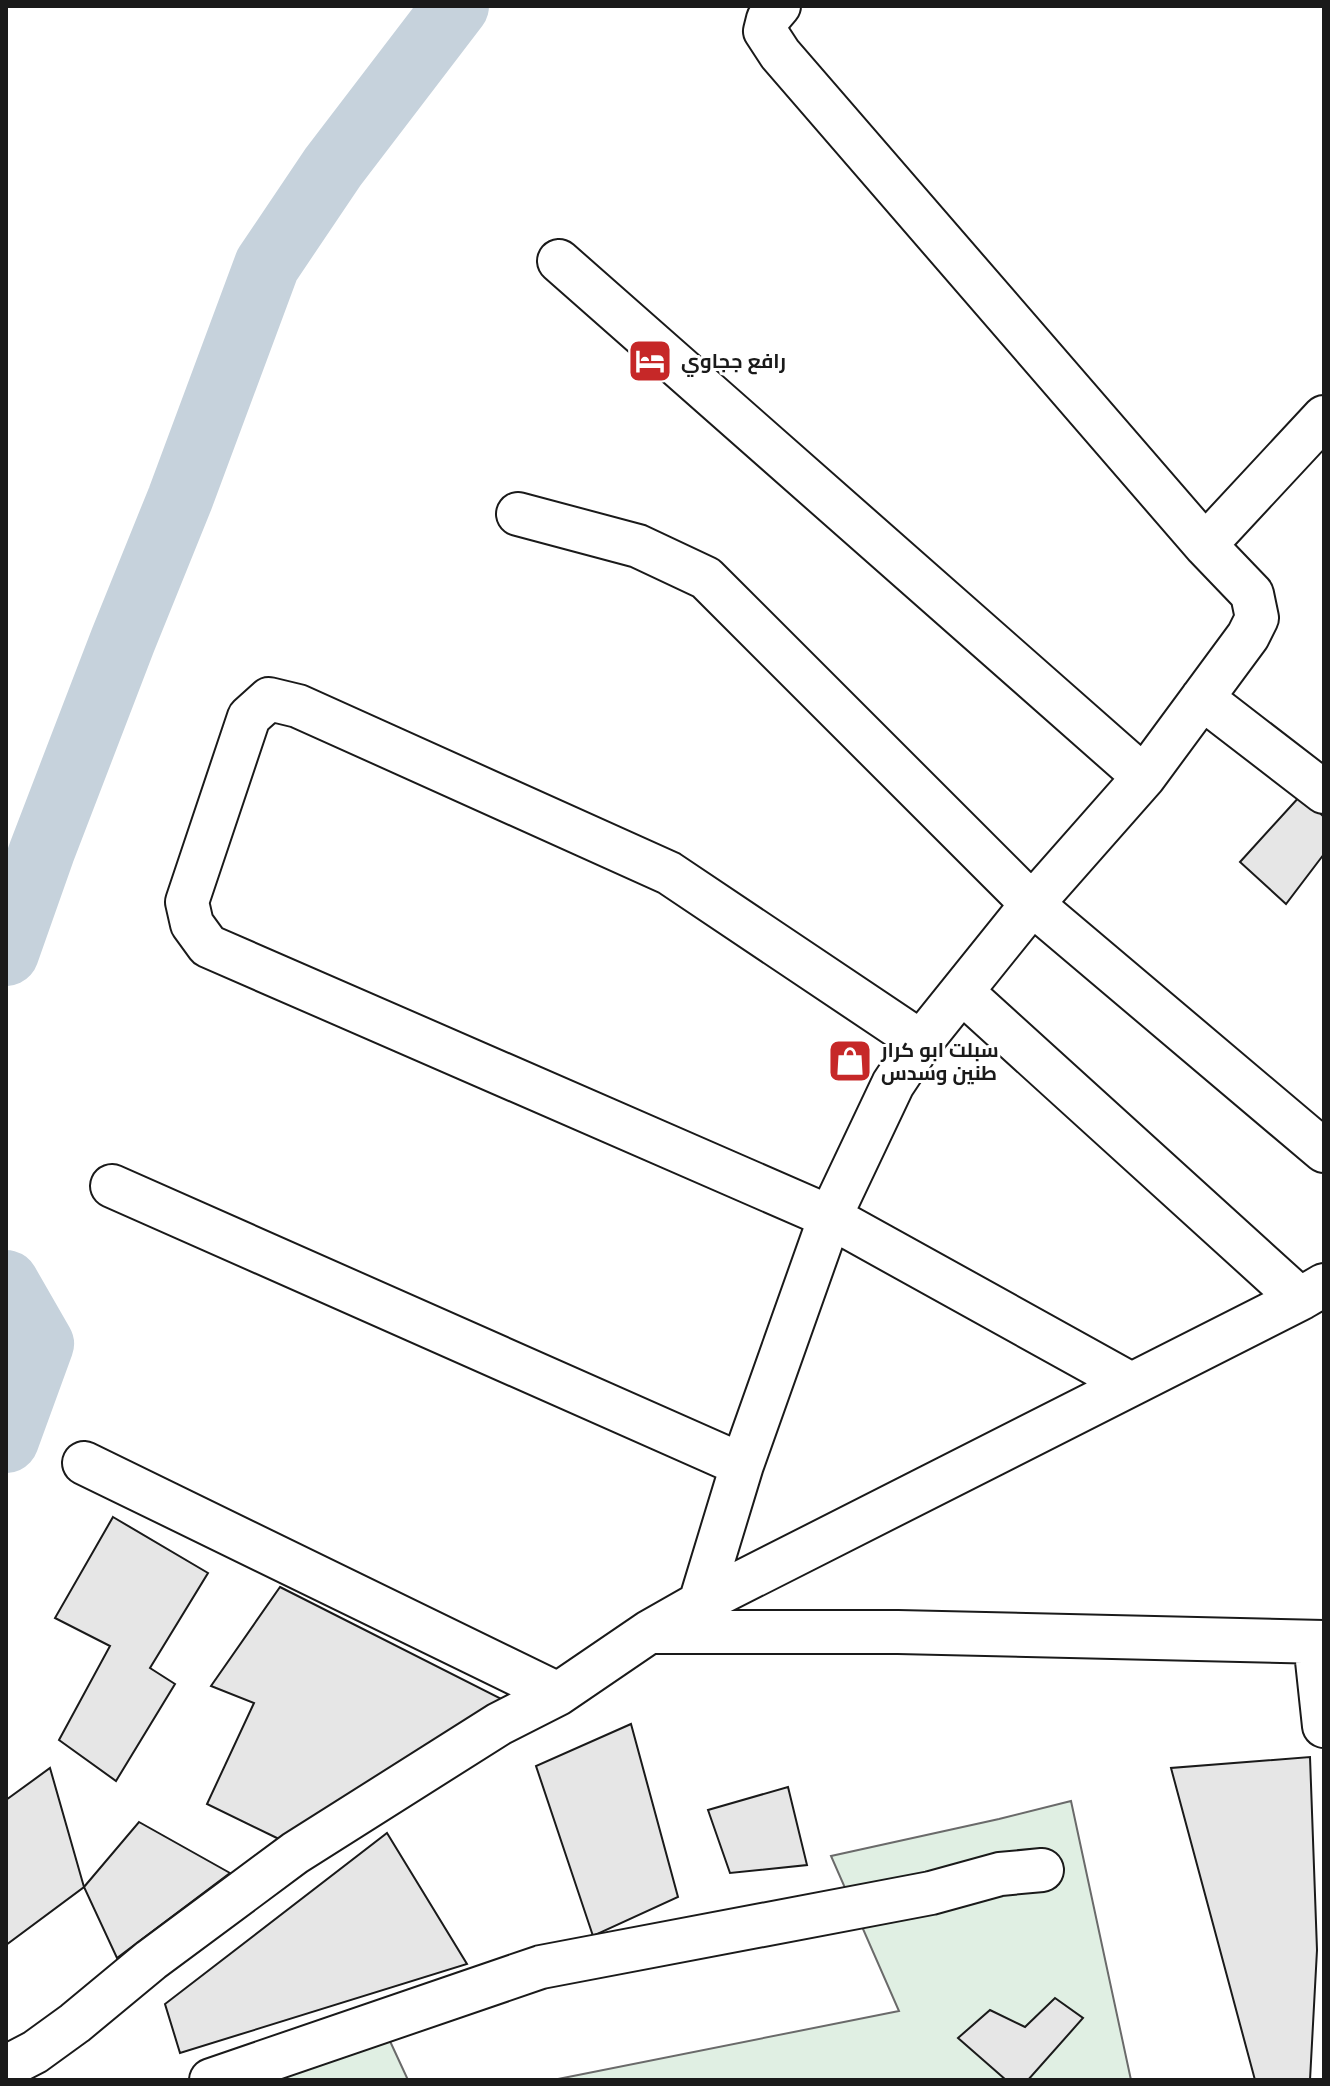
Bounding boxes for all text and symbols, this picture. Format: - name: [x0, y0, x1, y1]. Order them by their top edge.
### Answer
- hotel icon: رافع ججاوي: [626, 337, 674, 385]
- place label: رافع ججاوي: [681, 349, 786, 377]
- shop icon: سبلت ابو كرار طنين وسدس: [826, 1037, 874, 1085]
- place label: سبلت ابو كرار طنين وسدس: [880, 1038, 999, 1085]

